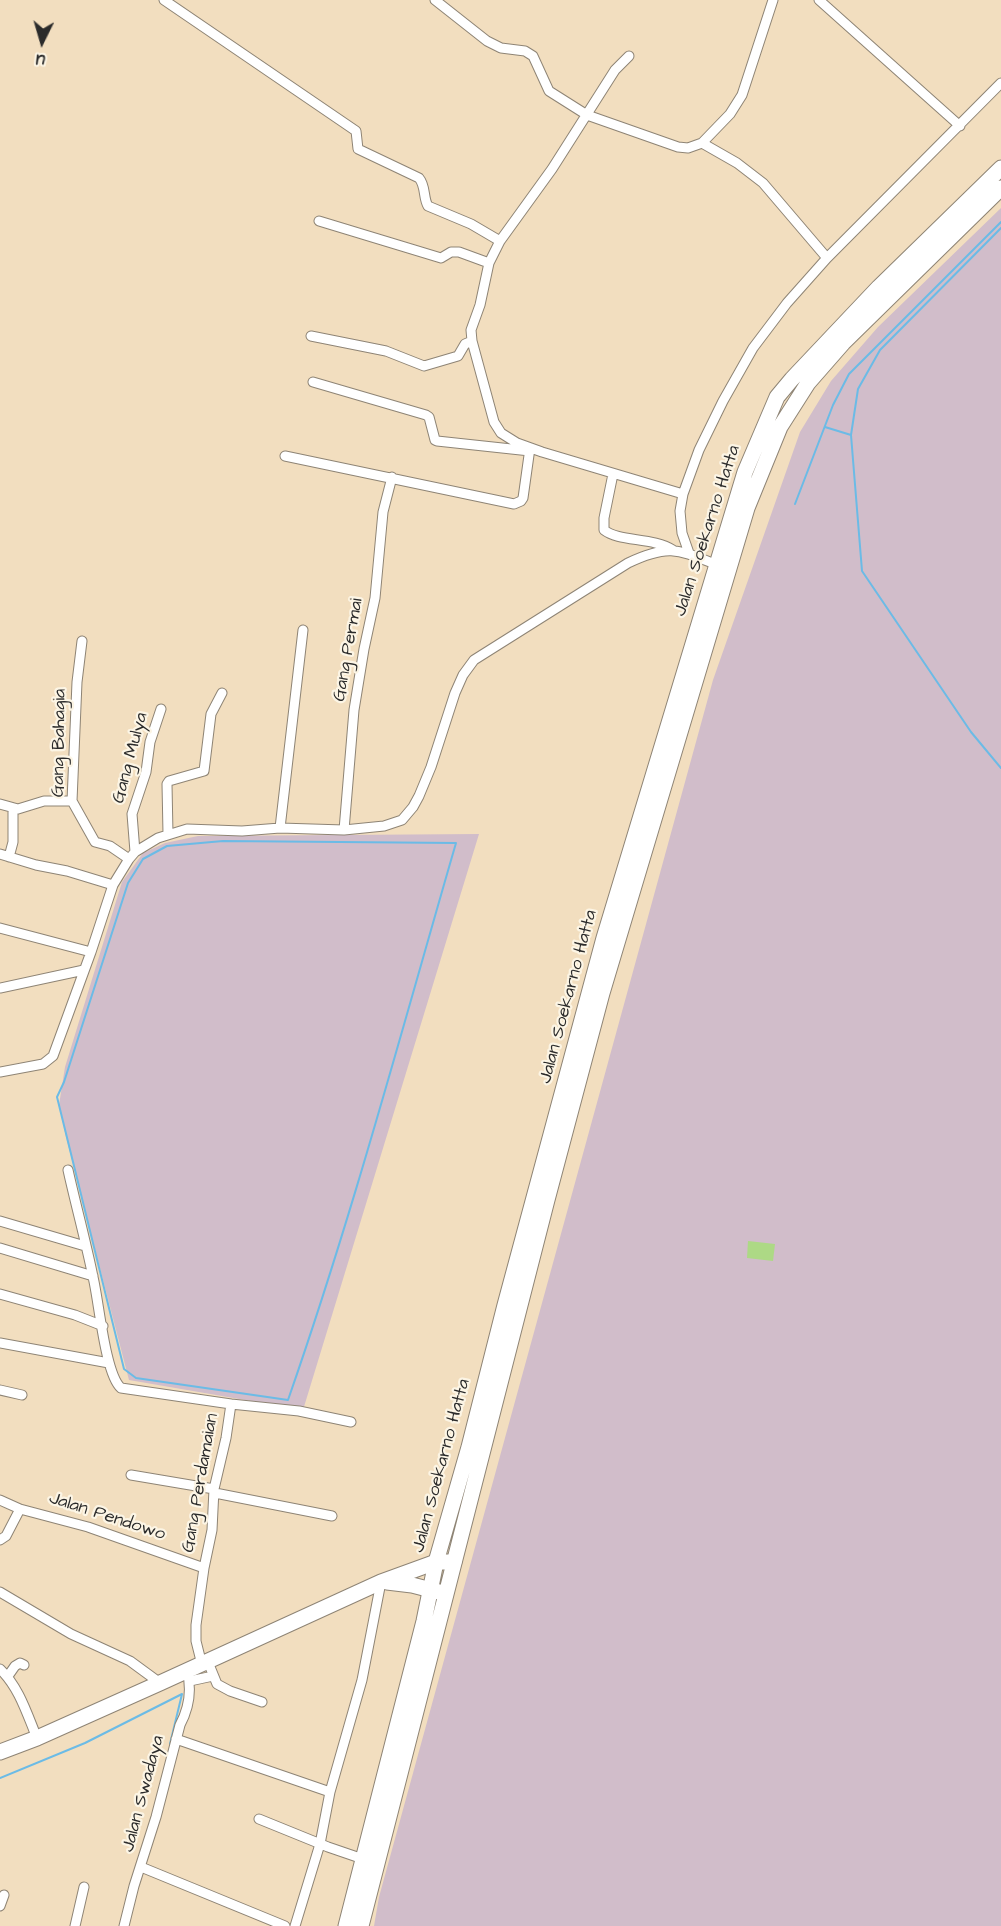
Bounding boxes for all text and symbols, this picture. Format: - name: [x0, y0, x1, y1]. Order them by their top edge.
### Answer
- north arrow: [12, 12, 72, 72]
- text: U: [35, 49, 46, 71]
- street label: Jalan Soekarno Hatta: [670, 443, 746, 619]
- street label: Gang Permai: [329, 597, 369, 703]
- street label: Gang Bahagia: [48, 689, 72, 797]
- street label: Gang Mulya: [109, 710, 153, 806]
- street label: Jalan Soekarno Hatta: [535, 908, 603, 1086]
- street label: Jalan Soekarno Hatta: [408, 1377, 476, 1555]
- street label: Gang Perdamaian: [178, 1412, 224, 1554]
- street label: Jalan Pendowo: [46, 1488, 168, 1546]
- street label: Jalan Swadaya: [118, 1733, 170, 1855]

